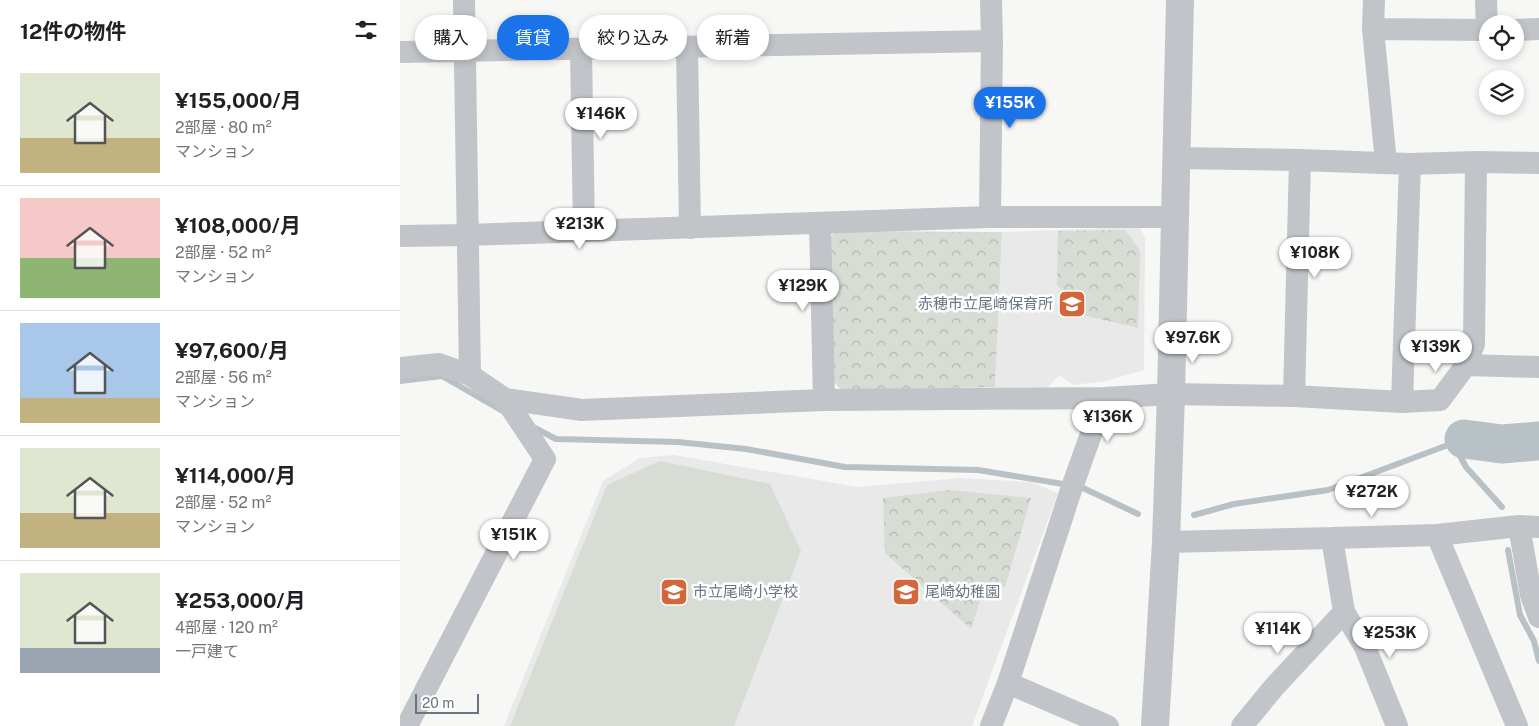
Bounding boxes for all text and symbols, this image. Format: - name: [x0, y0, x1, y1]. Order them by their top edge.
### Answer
- chip: 購入: [415, 15, 487, 60]
- chip: 賃貸: [497, 15, 569, 60]
- chip: 絞り込み: [579, 15, 687, 60]
- chip: 新着: [697, 15, 769, 60]
- map controls: [1479, 15, 1524, 115]
- button: locate: [1479, 15, 1524, 60]
- icon: filters: [352, 16, 380, 44]
- text: 12件の物件: [20, 19, 126, 44]
- button: layers: [1479, 70, 1524, 115]
- pin: ¥155K: [975, 86, 1045, 129]
- text: ¥155,000/月: [175, 88, 301, 113]
- icon: home: [60, 93, 120, 153]
- text: ¥155K: [985, 93, 1035, 112]
- pin: ¥146K: [566, 98, 636, 140]
- text: ¥146K: [576, 104, 626, 123]
- text: 2部屋 · 80 m²: [175, 118, 272, 137]
- text: マンション: [175, 142, 255, 161]
- pin: ¥213K: [545, 208, 615, 250]
- text: ¥108,000/月: [175, 213, 301, 238]
- text: ¥213K: [555, 214, 605, 233]
- icon: home: [60, 218, 120, 278]
- pin: ¥108K: [1280, 236, 1350, 279]
- text: 2部屋 · 52 m²: [175, 243, 271, 262]
- text: ¥108K: [1290, 243, 1340, 262]
- text: マンション: [175, 267, 255, 286]
- pin: ¥129K: [768, 270, 838, 312]
- text: ¥129K: [778, 276, 828, 295]
- school or university icon: 赤穂市立尾崎保育所: [1057, 289, 1087, 319]
- place label: 赤穂市立尾崎保育所: [918, 295, 1053, 312]
- pin: ¥97.6K: [1152, 322, 1234, 364]
- text: ¥97.6K: [1165, 328, 1221, 347]
- pin: ¥139K: [1401, 330, 1471, 373]
- text: ¥139K: [1411, 337, 1461, 356]
- text: ¥97,600/月: [175, 338, 289, 363]
- icon: home: [60, 343, 120, 403]
- text: 2部屋 · 56 m²: [175, 368, 272, 387]
- text: マンション: [175, 392, 255, 411]
- pin: ¥136K: [1073, 400, 1143, 443]
- text: ¥136K: [1083, 407, 1133, 426]
- text: ¥114,000/月: [175, 463, 296, 488]
- icon: home: [60, 468, 120, 528]
- pin: ¥272K: [1337, 476, 1407, 518]
- text: ¥272K: [1346, 482, 1398, 501]
- text: 2部屋 · 52 m²: [175, 493, 271, 512]
- text: マンション: [175, 517, 255, 536]
- pin: ¥151K: [479, 518, 549, 561]
- text: ¥151K: [491, 525, 537, 544]
- school or university icon: 市立尾崎小学校: [659, 577, 689, 607]
- school or university icon: 尾崎幼稚園: [891, 577, 921, 607]
- place label: 市立尾崎小学校: [693, 583, 798, 600]
- place label: 尾崎幼稚園: [925, 583, 1000, 600]
- text: ¥253,000/月: [175, 588, 306, 613]
- icon: home: [60, 593, 120, 653]
- pin: ¥114K: [1243, 612, 1313, 655]
- pin: ¥253K: [1355, 616, 1425, 659]
- text: 4部屋 · 120 m²: [175, 618, 278, 637]
- text: ¥114K: [1255, 619, 1301, 638]
- text: ¥253K: [1363, 623, 1417, 642]
- text: 一戸建て: [175, 642, 239, 661]
- scale bar: [415, 691, 479, 714]
- text: 20 m: [422, 695, 454, 711]

